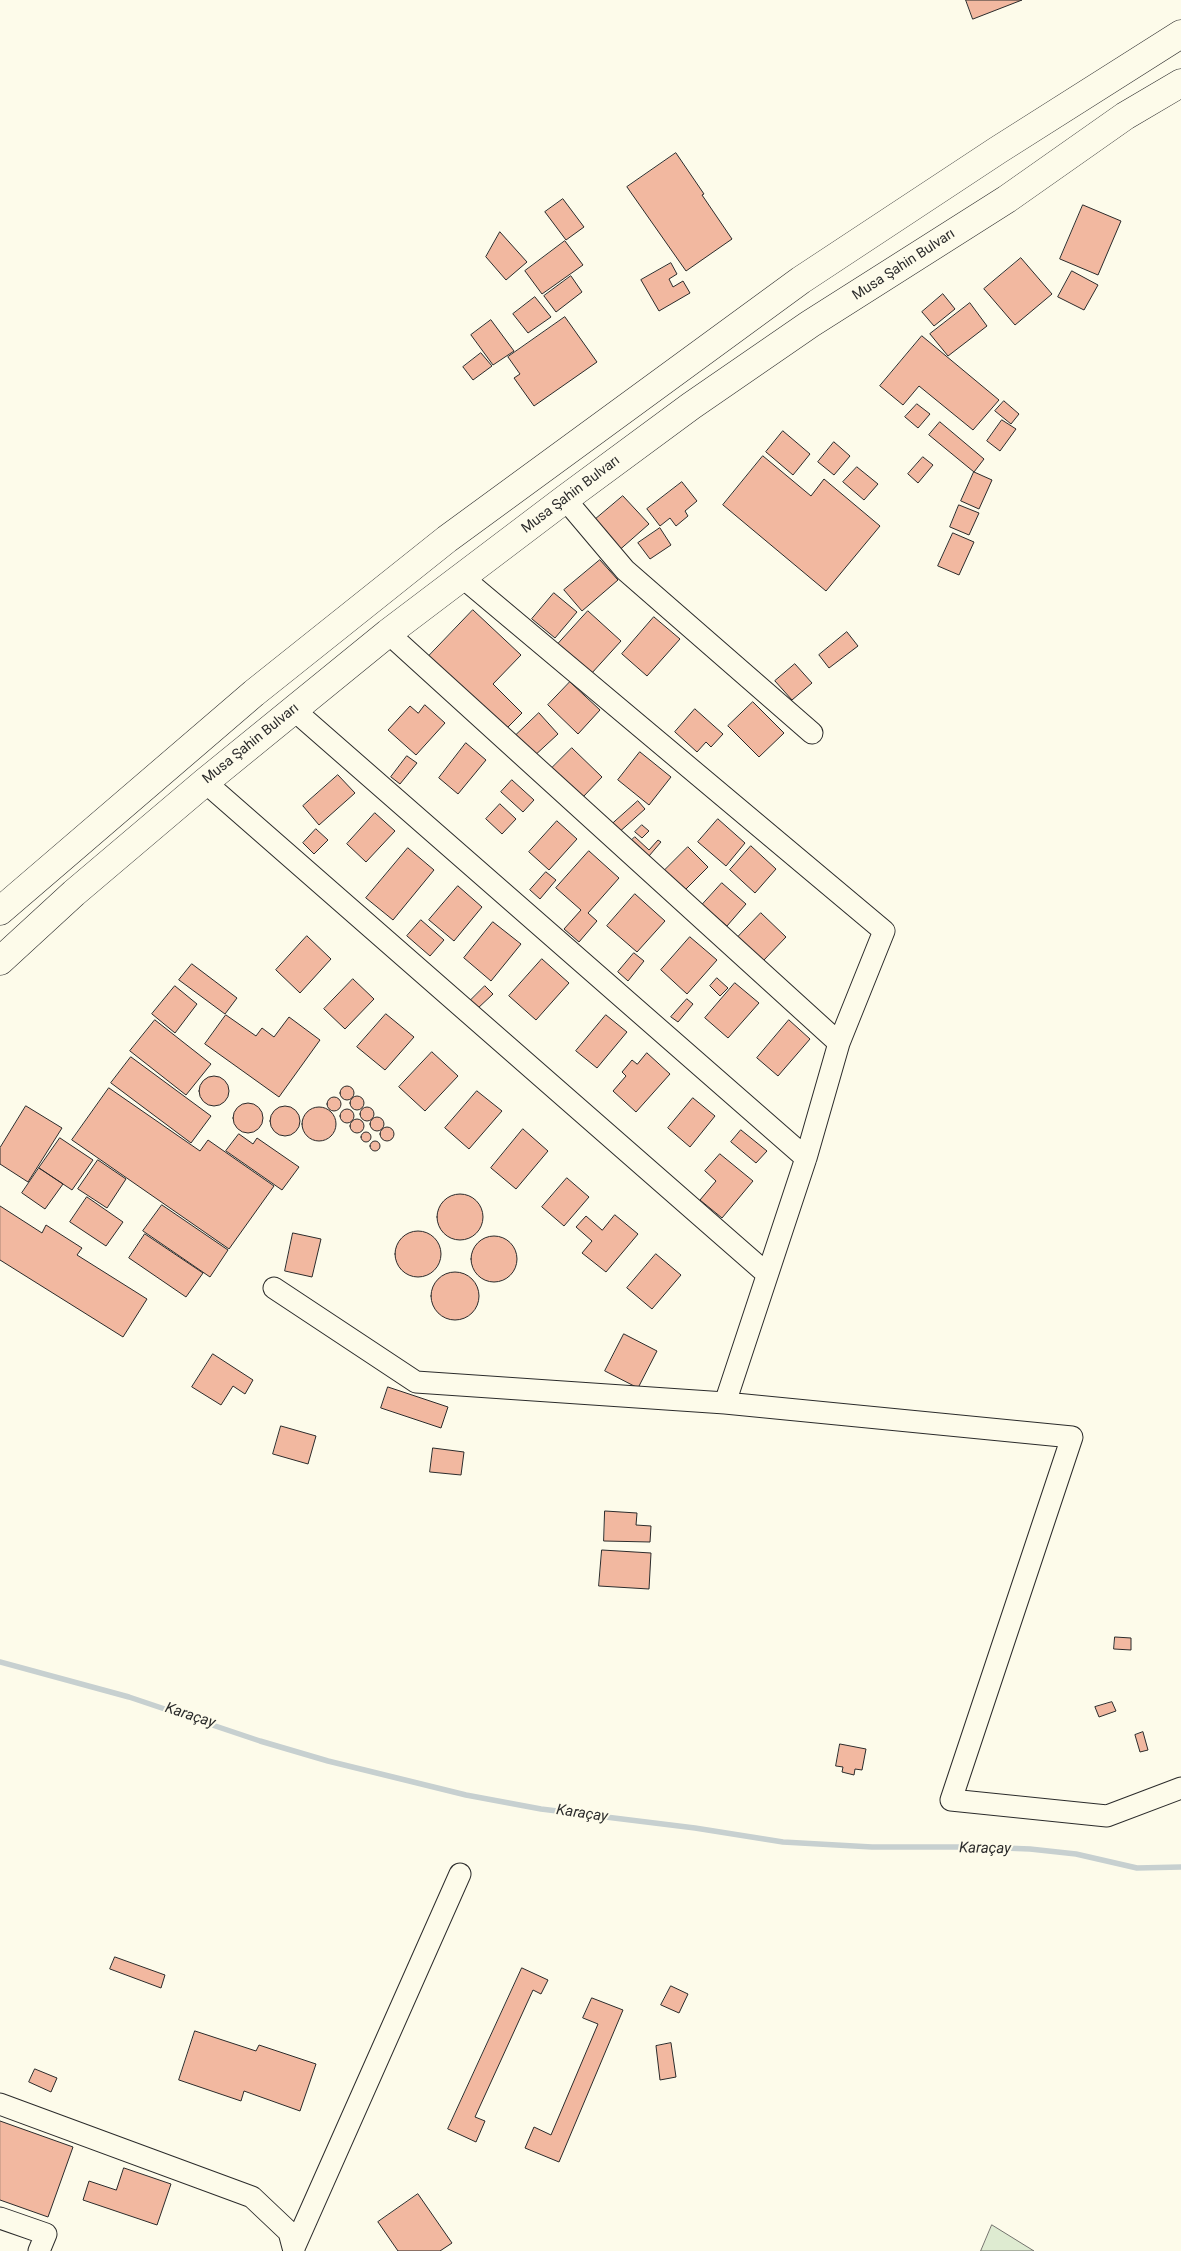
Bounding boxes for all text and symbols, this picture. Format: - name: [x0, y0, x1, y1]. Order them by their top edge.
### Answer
- street label: Musa Şahin Bulvarı: [850, 226, 958, 304]
- street label: Musa Şahin Bulvarı: [518, 453, 624, 537]
- street label: Musa Şahin Bulvarı: [200, 700, 302, 788]
- water label: Karaçay: [163, 1699, 217, 1733]
- water label: Karaçay: [555, 1801, 609, 1827]
- water label: Karaçay: [959, 1840, 1011, 1858]

